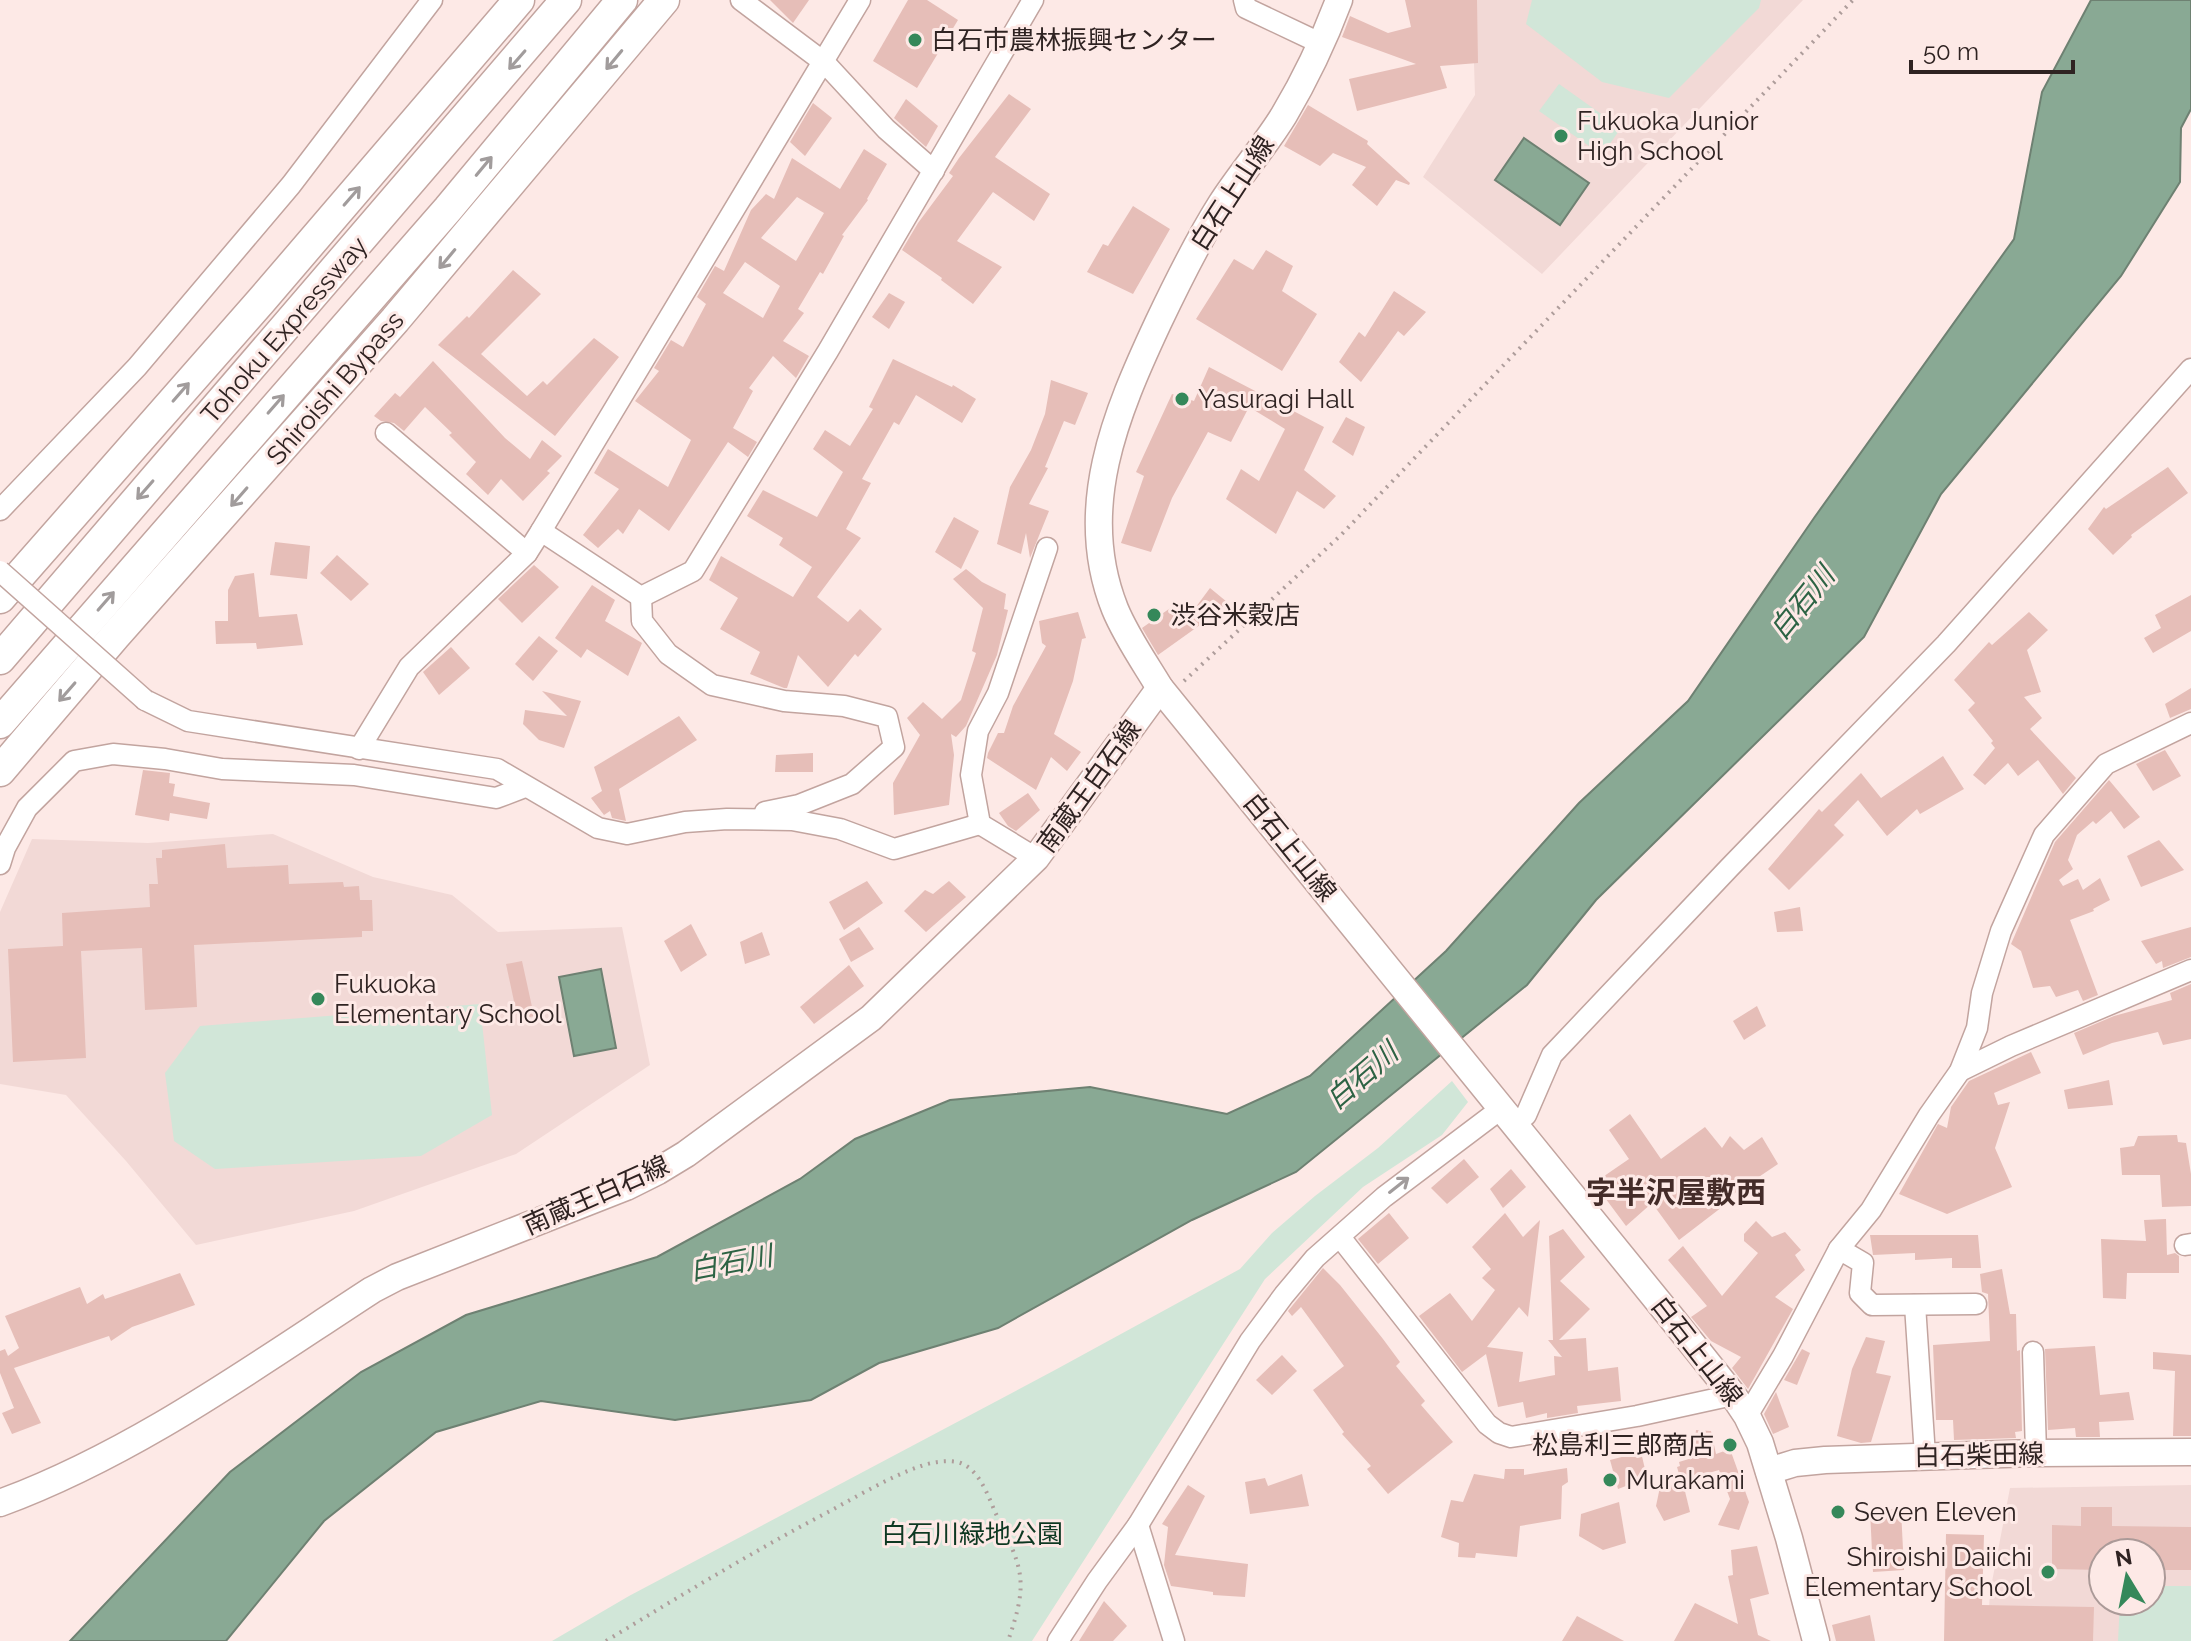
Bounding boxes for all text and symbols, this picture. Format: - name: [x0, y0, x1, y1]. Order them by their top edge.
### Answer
- scale bar: [1911, 24, 2073, 74]
- place label: 白石市農林振興センター: [931, 25, 1217, 55]
- marker: 白石市農林振興センター: [906, 31, 924, 49]
- text: 50 m: [1923, 37, 1979, 66]
- one-way arrow: [605, 49, 623, 70]
- one-way arrow: [508, 50, 526, 70]
- place label: Fukuoka Junior High School: [1577, 106, 1759, 166]
- marker: Fukuoka Junior High School: [1552, 127, 1570, 145]
- street label: 白石上山線: [1184, 130, 1280, 256]
- one-way arrow: [475, 156, 493, 177]
- one-way arrow: [342, 186, 360, 206]
- street label: Tohoku Expressway: [195, 231, 373, 429]
- one-way arrow: [438, 248, 456, 268]
- street label: Shiroishi Bypass: [260, 305, 410, 471]
- one-way arrow: [172, 383, 190, 403]
- place label: Yasuragi Hall: [1198, 384, 1355, 414]
- marker: Yasuragi Hall: [1173, 390, 1191, 408]
- one-way arrow: [267, 395, 285, 415]
- one-way arrow: [137, 479, 155, 500]
- one-way arrow: [230, 486, 248, 506]
- water label: 白石川: [1763, 558, 1843, 646]
- one-way arrow: [97, 591, 115, 611]
- place label: 渋谷米穀店: [1170, 600, 1300, 630]
- marker: 渋谷米穀店: [1145, 606, 1163, 624]
- one-way arrow: [58, 681, 76, 702]
- street label: 南蔵王白石線: [1031, 714, 1147, 858]
- street label: 白石上山線: [1237, 787, 1343, 907]
- place label: Fukuoka Elementary School: [334, 969, 563, 1029]
- marker: Fukuoka Elementary School: [309, 990, 327, 1008]
- water label: 白石川: [1319, 1034, 1407, 1116]
- street label: 南蔵王白石線: [519, 1150, 673, 1240]
- district label: 字半沢屋敷西: [1586, 1175, 1766, 1210]
- one-way arrow: [1388, 1177, 1409, 1194]
- water label: 白石川: [687, 1238, 778, 1287]
- street label: 白石上山線: [1645, 1291, 1749, 1411]
- place label: 松島利三郎商店: [1532, 1430, 1714, 1460]
- marker: 松島利三郎商店: [1721, 1436, 1739, 1454]
- street label: 白石柴田線: [1914, 1439, 2044, 1471]
- place label: Murakami: [1626, 1465, 1745, 1495]
- marker: Murakami: [1601, 1471, 1619, 1489]
- place label: Seven Eleven: [1854, 1497, 2017, 1527]
- marker: Seven Eleven: [1829, 1503, 1847, 1521]
- park label: 白石川緑地公園: [881, 1519, 1063, 1549]
- north arrow: [2087, 1537, 2167, 1617]
- place label: Shiroishi Daiichi Elementary School: [1804, 1542, 2033, 1602]
- text: N: [2113, 1543, 2134, 1572]
- marker: Shiroishi Daiichi Elementary School: [2039, 1563, 2057, 1581]

